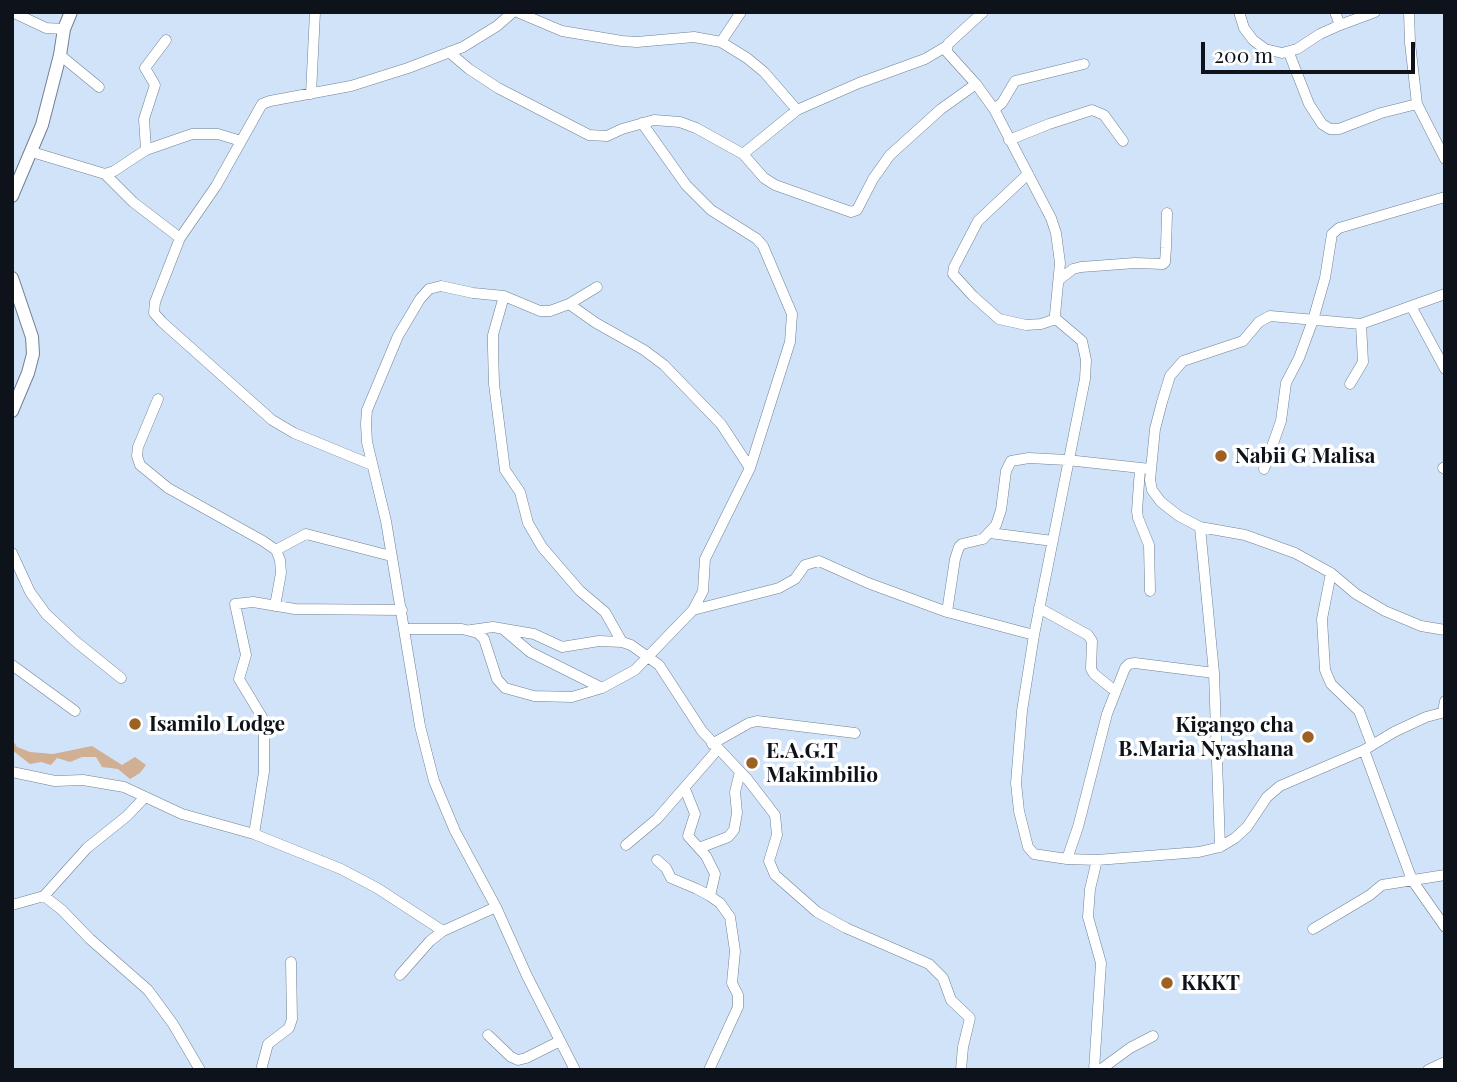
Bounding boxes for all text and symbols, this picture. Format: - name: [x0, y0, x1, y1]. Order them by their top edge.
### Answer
- scale bar: [1205, 28, 1418, 72]
- text: 200 m: [1214, 40, 1273, 68]
- place label: Nabii G Malisa: [1235, 443, 1375, 469]
- marker: Nabii G Malisa: [1213, 448, 1229, 464]
- place label: Isamilo Lodge: [149, 711, 285, 737]
- place label: Kigango cha B.Maria Nyashana: [1118, 712, 1294, 762]
- marker: Isamilo Lodge: [127, 716, 143, 732]
- marker: Kigango cha B.Maria Nyashana: [1300, 729, 1316, 745]
- place label: E.A.G.T Makimbilio: [766, 738, 878, 788]
- marker: E.A.G.T Makimbilio: [744, 755, 760, 771]
- place label: KKKT: [1181, 970, 1240, 996]
- marker: KKKT: [1159, 975, 1175, 991]

